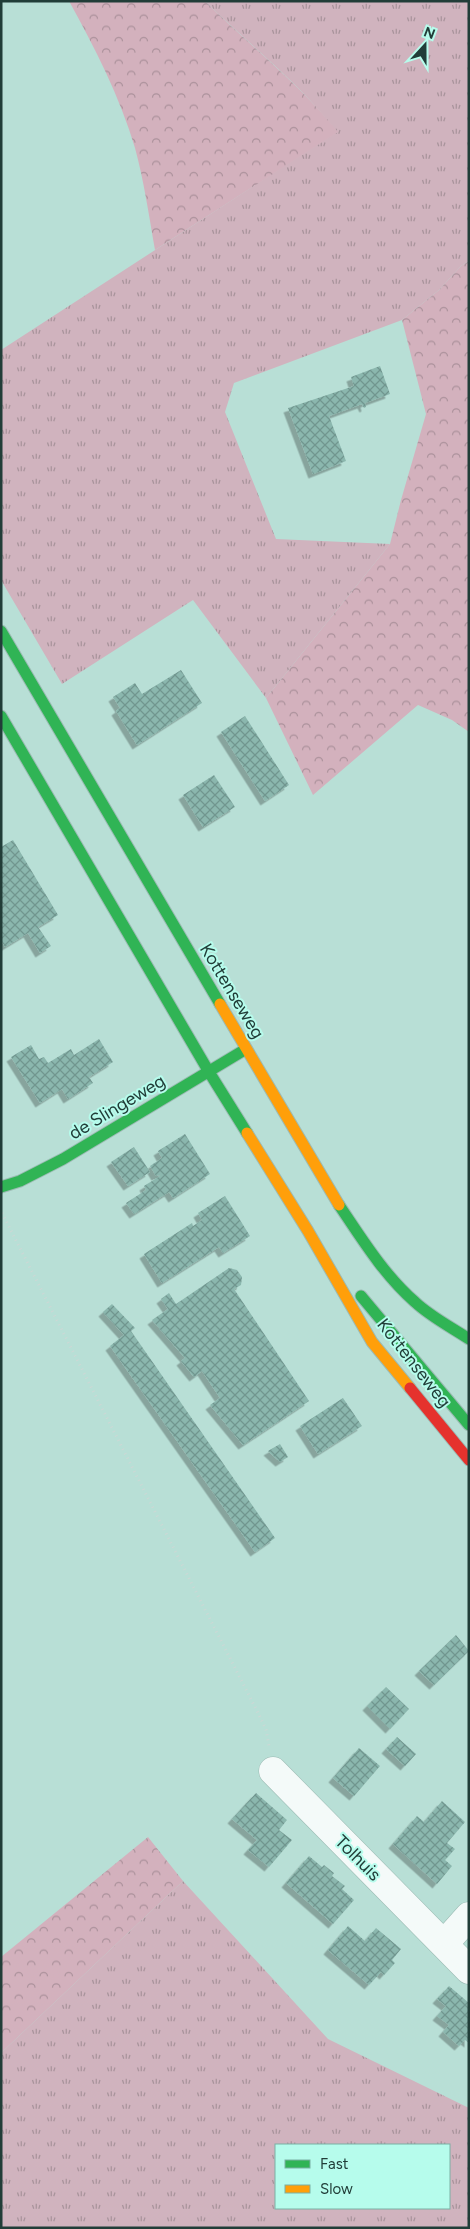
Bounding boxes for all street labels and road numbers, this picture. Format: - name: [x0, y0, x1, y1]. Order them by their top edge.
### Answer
- street label: Kottenseweg: [195, 939, 269, 1043]
- street label: de Slingeweg: [65, 1070, 169, 1144]
- street label: Kottenseweg: [372, 1314, 456, 1412]
- street label: Tolhuis: [330, 1830, 386, 1886]

